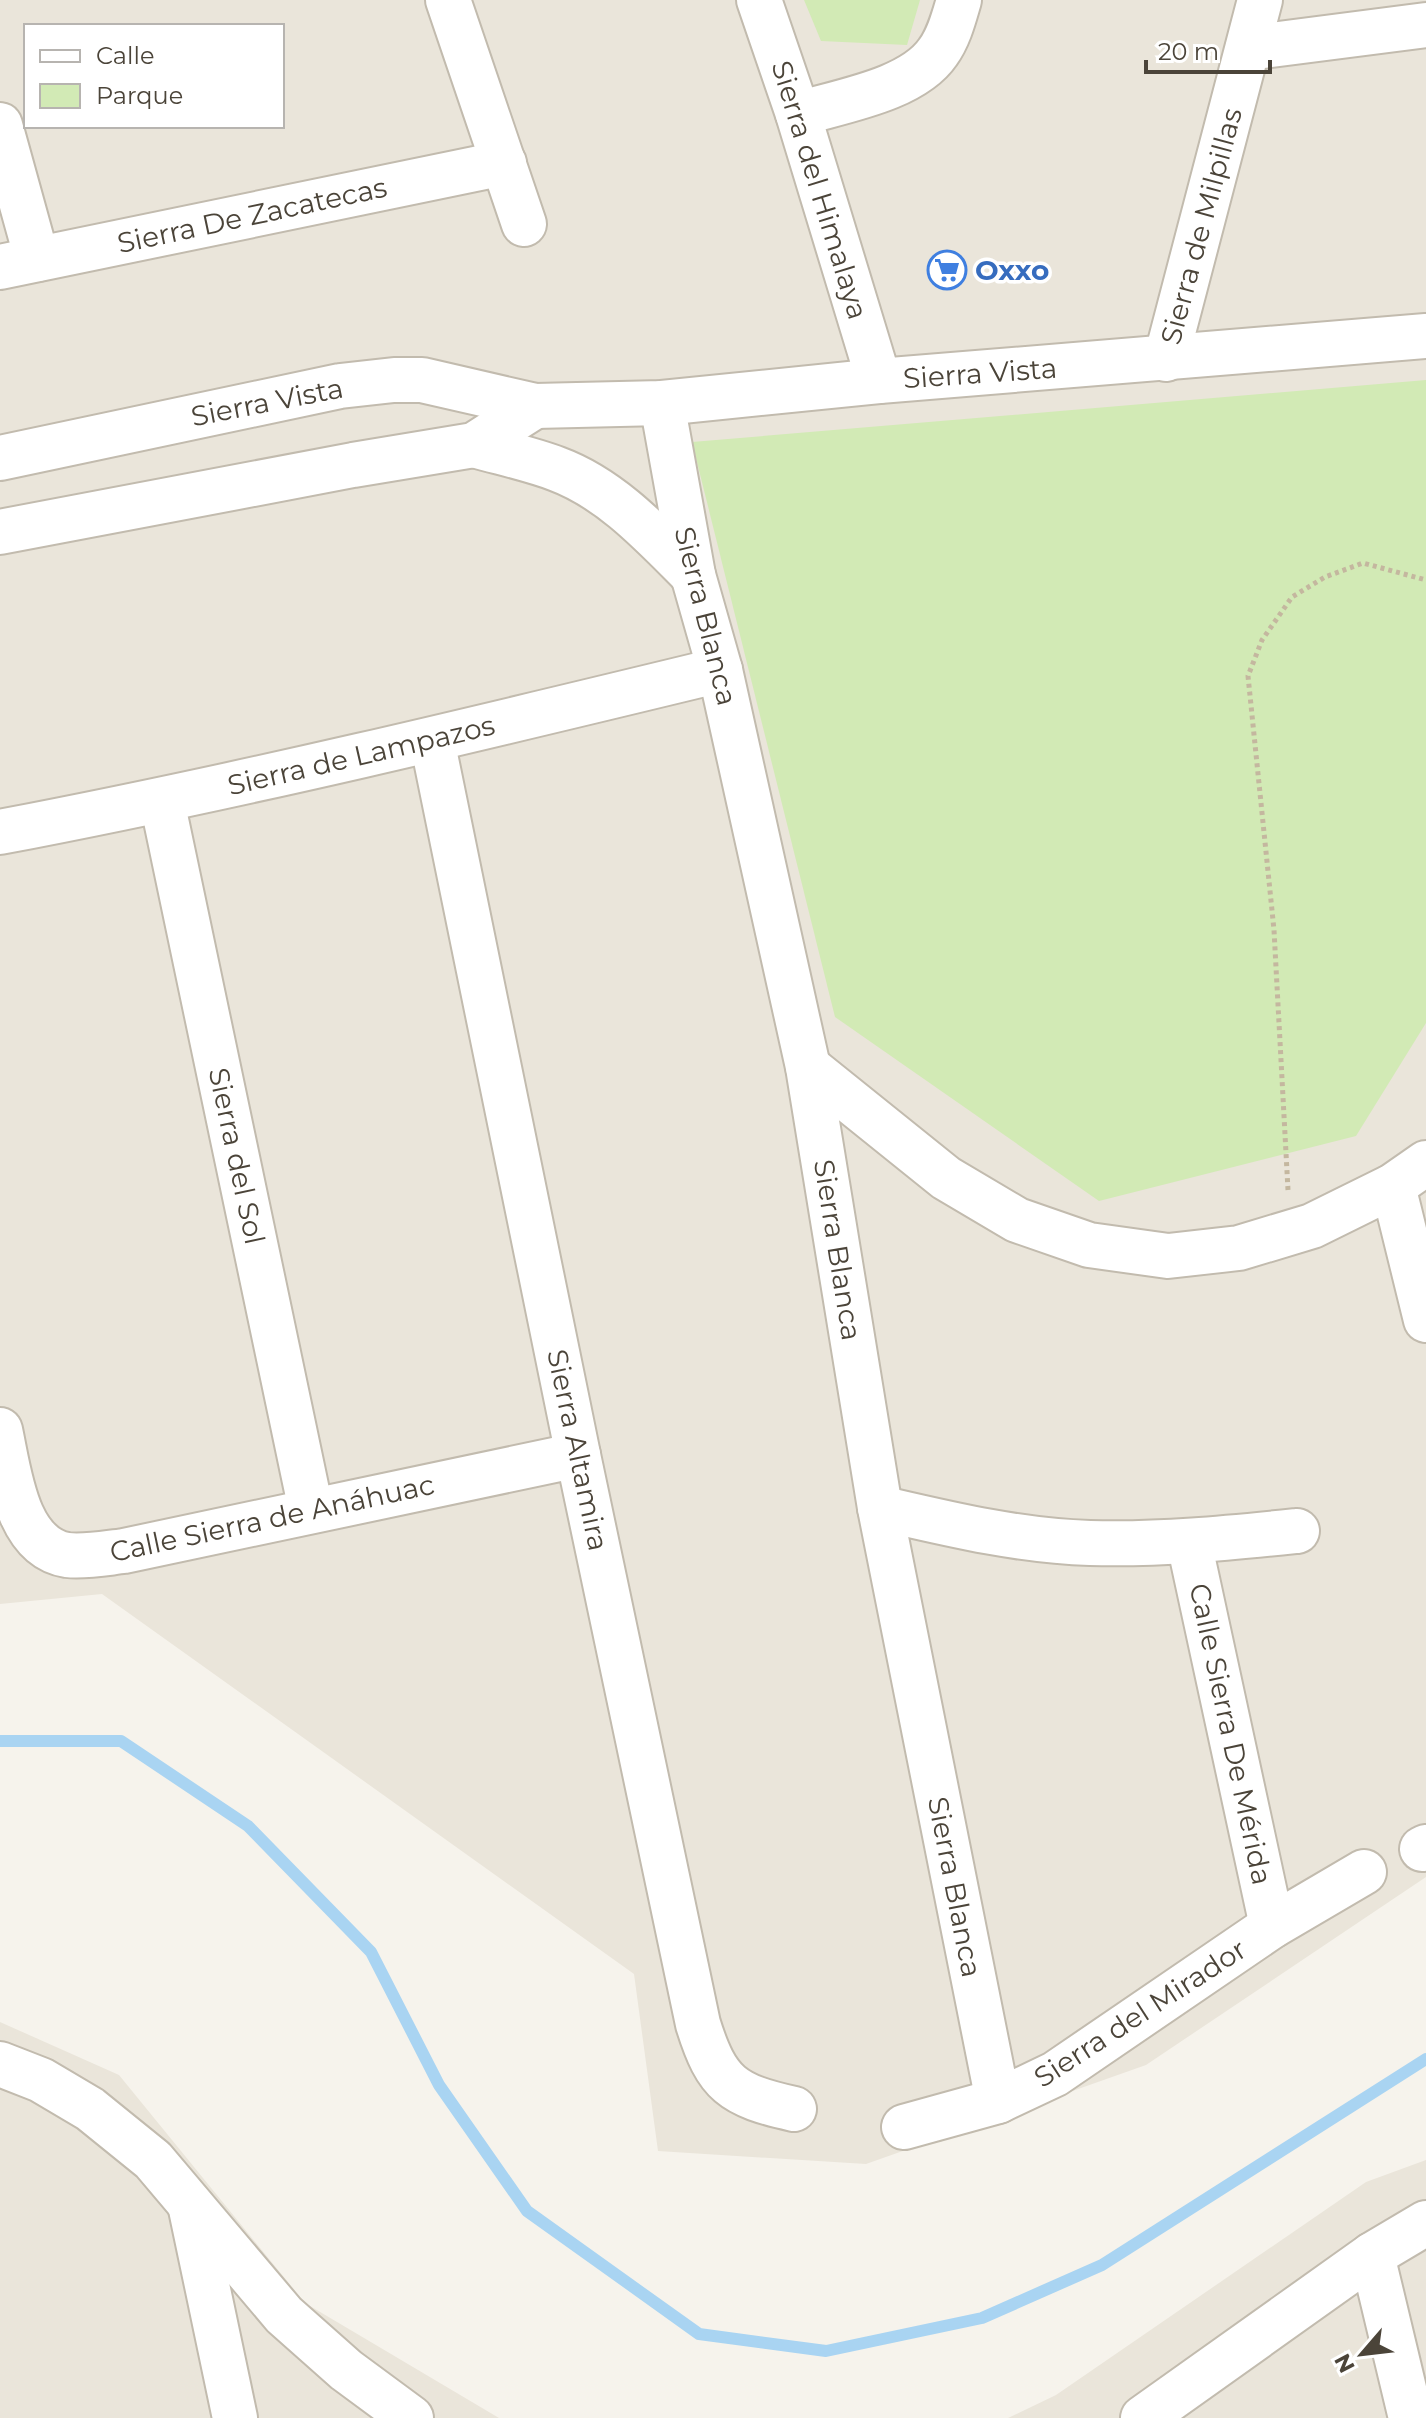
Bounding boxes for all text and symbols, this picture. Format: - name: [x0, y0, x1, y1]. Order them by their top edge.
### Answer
- legend: [24, 24, 284, 128]
- scale bar: [1146, 24, 1270, 74]
- text: 20 m: [1158, 37, 1219, 66]
- text: Calle: [96, 41, 154, 70]
- street label: Sierra del Himalaya: [764, 57, 876, 323]
- text: Parque: [96, 81, 183, 110]
- street label: Sierra de Milpillas: [1153, 104, 1249, 348]
- street label: Sierra De Zacatecas: [114, 170, 390, 260]
- supermarket icon: Oxxo: [926, 249, 968, 291]
- place label: Oxxo: [975, 253, 1049, 287]
- street label: Sierra Vista: [902, 351, 1058, 395]
- street label: Sierra Vista: [188, 371, 346, 433]
- street label: Sierra Blanca: [667, 523, 745, 709]
- street label: Sierra de Lampazos: [224, 708, 498, 802]
- street label: Sierra del Sol: [202, 1065, 272, 1247]
- street label: Sierra Blanca: [807, 1157, 869, 1343]
- street label: Sierra Altamira: [540, 1346, 616, 1554]
- street label: Calle Sierra de Anáhuac: [107, 1467, 437, 1569]
- street label: Calle Sierra De Mérida: [1182, 1580, 1280, 1888]
- street label: Sierra Blanca: [921, 1794, 989, 1980]
- street label: Sierra del Mirador: [1028, 1932, 1252, 2094]
- north arrow: [1322, 2314, 1402, 2394]
- text: N: [1329, 2349, 1361, 2377]

